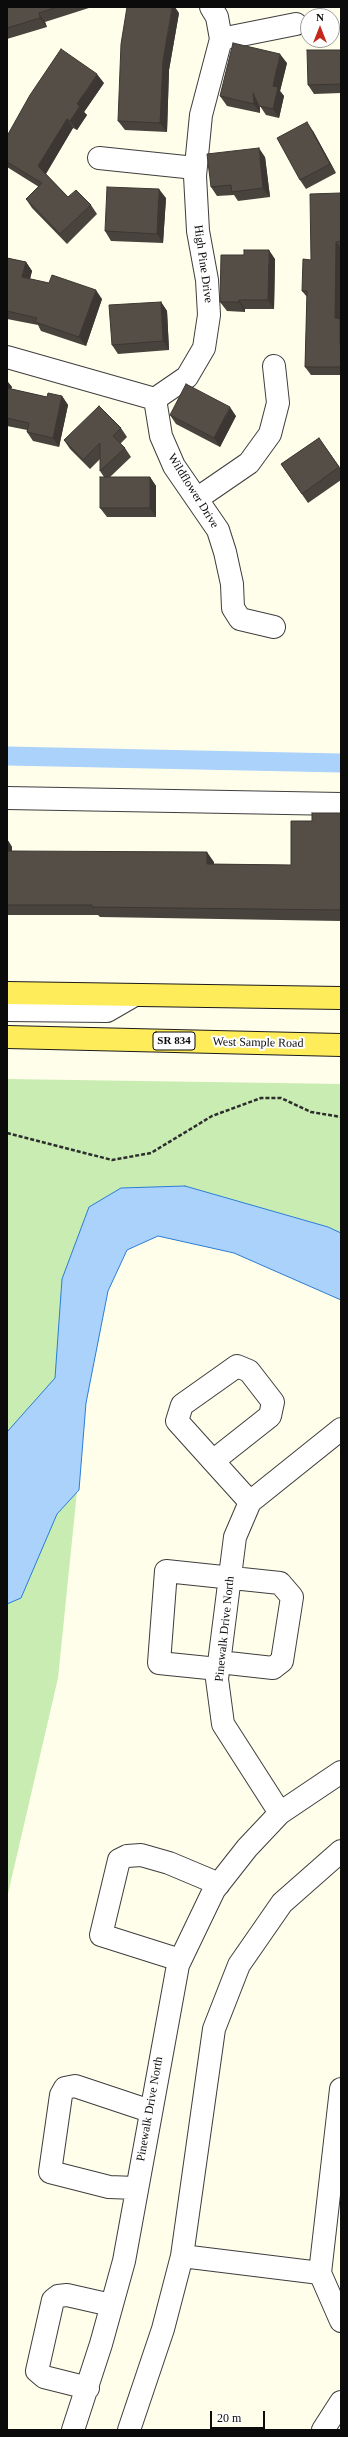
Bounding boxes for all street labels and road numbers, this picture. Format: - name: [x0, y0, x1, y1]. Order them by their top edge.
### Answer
- street label: High Pine Drive: [190, 224, 216, 304]
- street label: Wildflower Drive: [164, 451, 222, 531]
- road number: SR 834: [153, 1032, 195, 1050]
- street label: West Sample Road: [212, 1035, 304, 1051]
- street label: Pinewalk Drive North: [212, 1576, 238, 1682]
- street label: Pinewalk Drive North: [134, 2056, 166, 2162]

